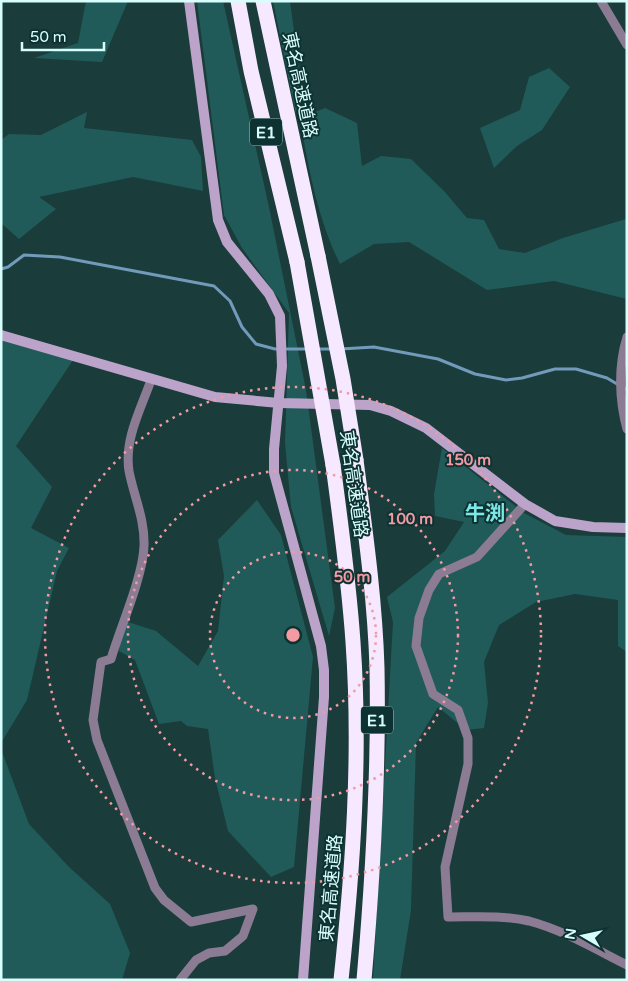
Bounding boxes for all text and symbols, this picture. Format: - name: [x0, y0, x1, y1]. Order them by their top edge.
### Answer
- scale bar: [22, 20, 105, 52]
- text: 50 m: [30, 28, 67, 46]
- street label: 東名高速道路: [278, 30, 322, 140]
- road number: E1: [250, 118, 282, 146]
- street label: 東名高速道路: [336, 429, 372, 539]
- text: 150 m: [445, 451, 491, 469]
- district label: 牛渕: [465, 502, 505, 526]
- text: 100 m: [387, 510, 433, 528]
- text: 50 m: [334, 568, 370, 586]
- centre of rings: [284, 626, 302, 644]
- road number: E1: [361, 706, 393, 734]
- street label: 東名高速道路: [315, 833, 347, 943]
- north arrow: [558, 911, 608, 961]
- text: N: [561, 927, 580, 941]

